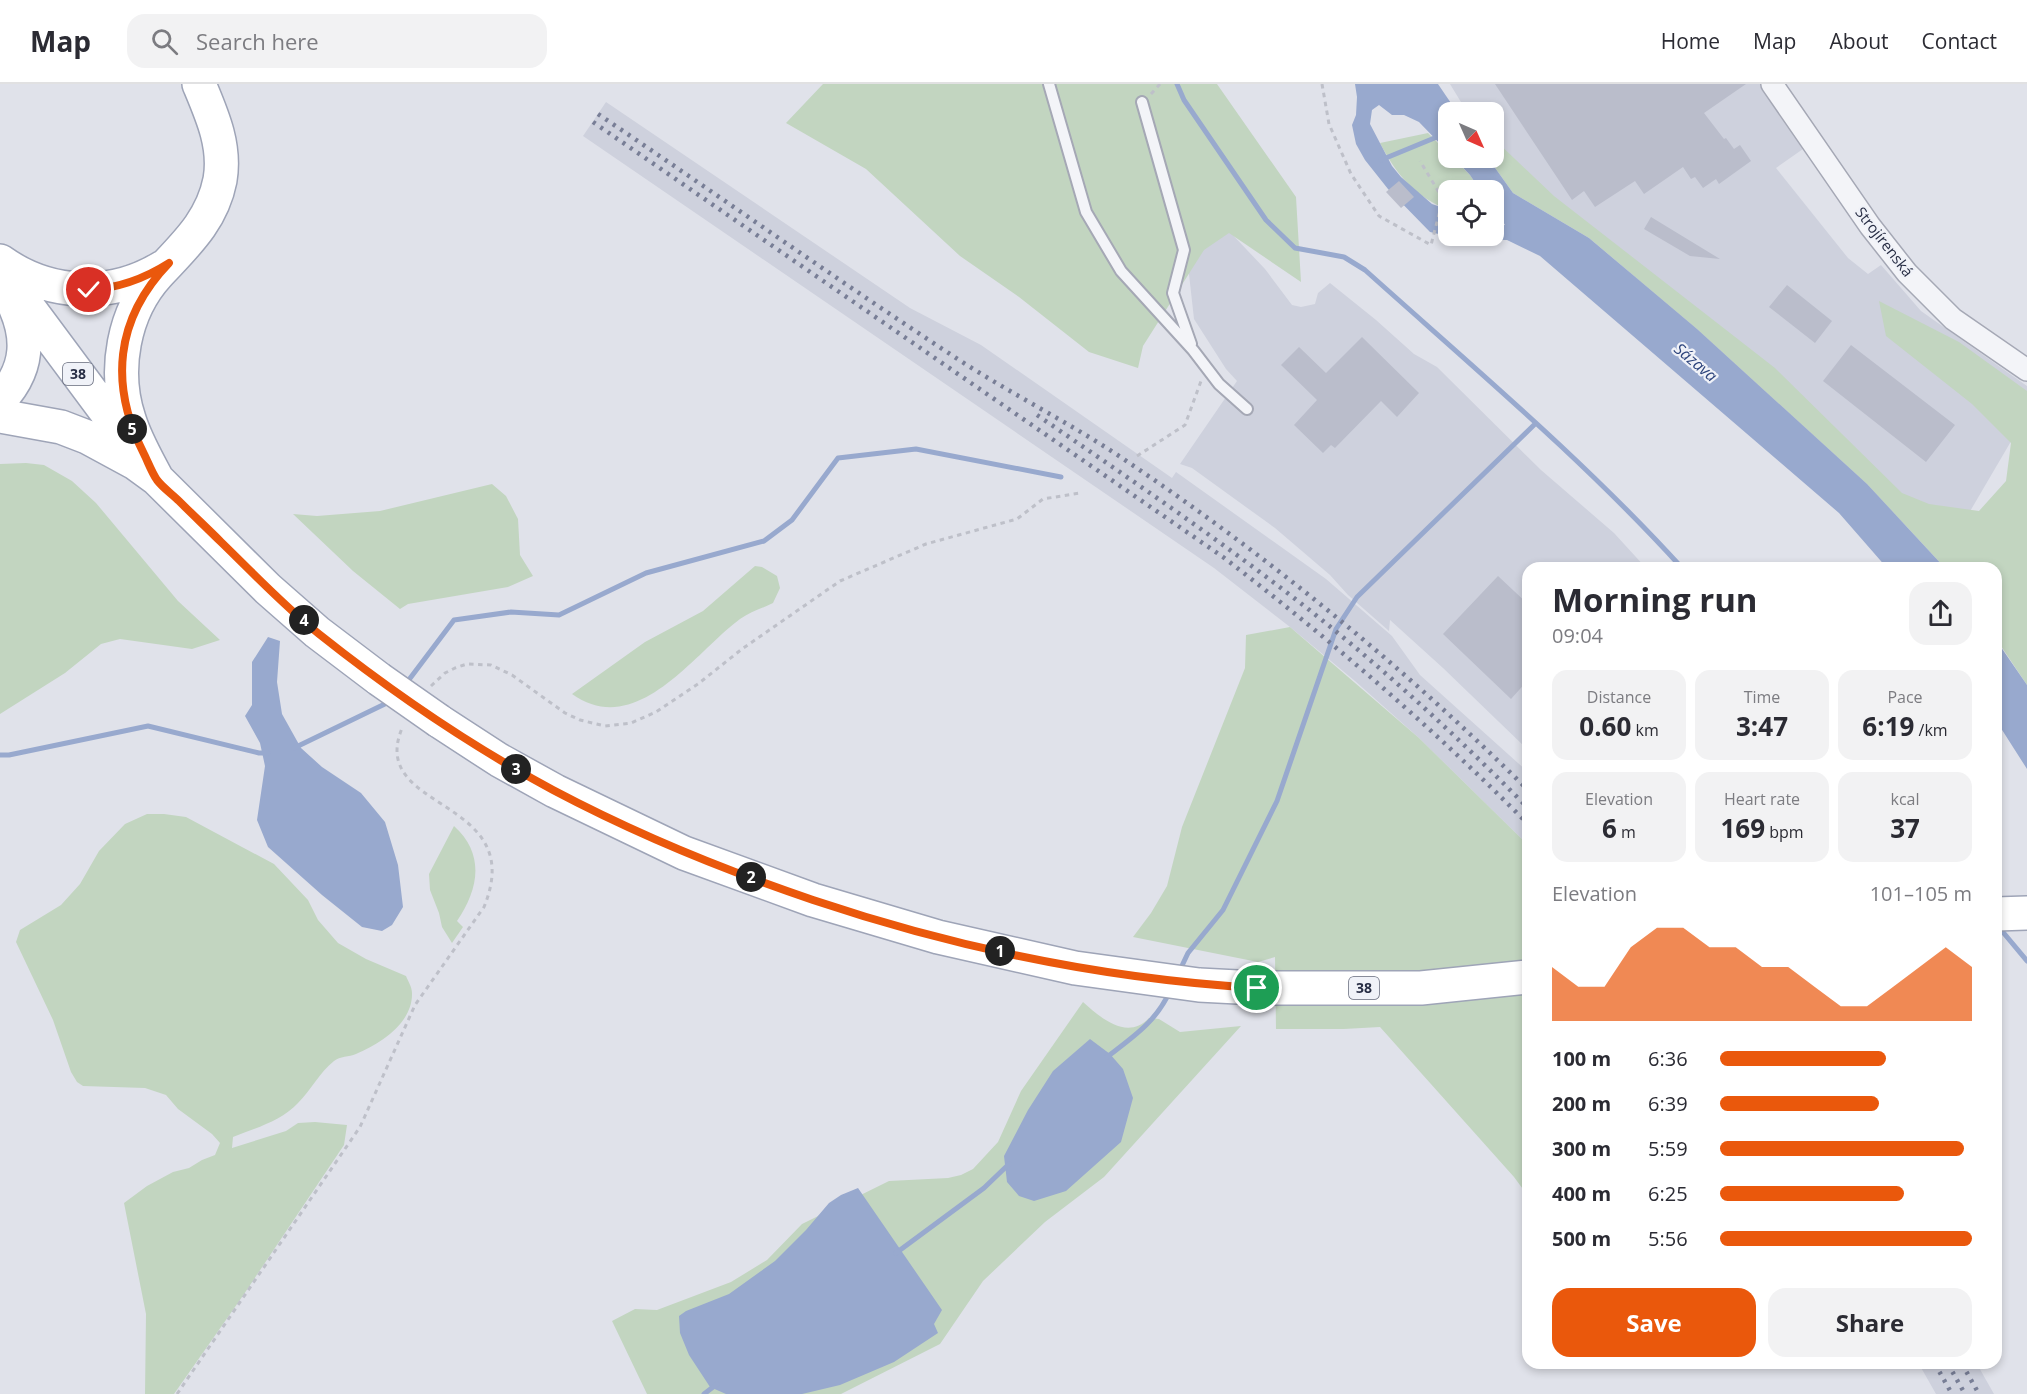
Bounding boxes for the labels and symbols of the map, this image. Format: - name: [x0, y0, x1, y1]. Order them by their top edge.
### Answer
- north arrow: [1438, 102, 1504, 168]
- street label: Strojírenská: [1851, 202, 1918, 280]
- pin: [63, 264, 114, 315]
- water label: Sázava: [1670, 338, 1722, 386]
- road number: 38: [63, 363, 93, 385]
- pin: 5: [117, 414, 147, 444]
- pin: 4: [289, 605, 319, 635]
- pin: 3: [501, 754, 531, 784]
- pin: 2: [736, 862, 766, 892]
- pin: 1: [985, 936, 1015, 966]
- pin: [1231, 962, 1282, 1013]
- road number: 38: [1349, 977, 1379, 999]

